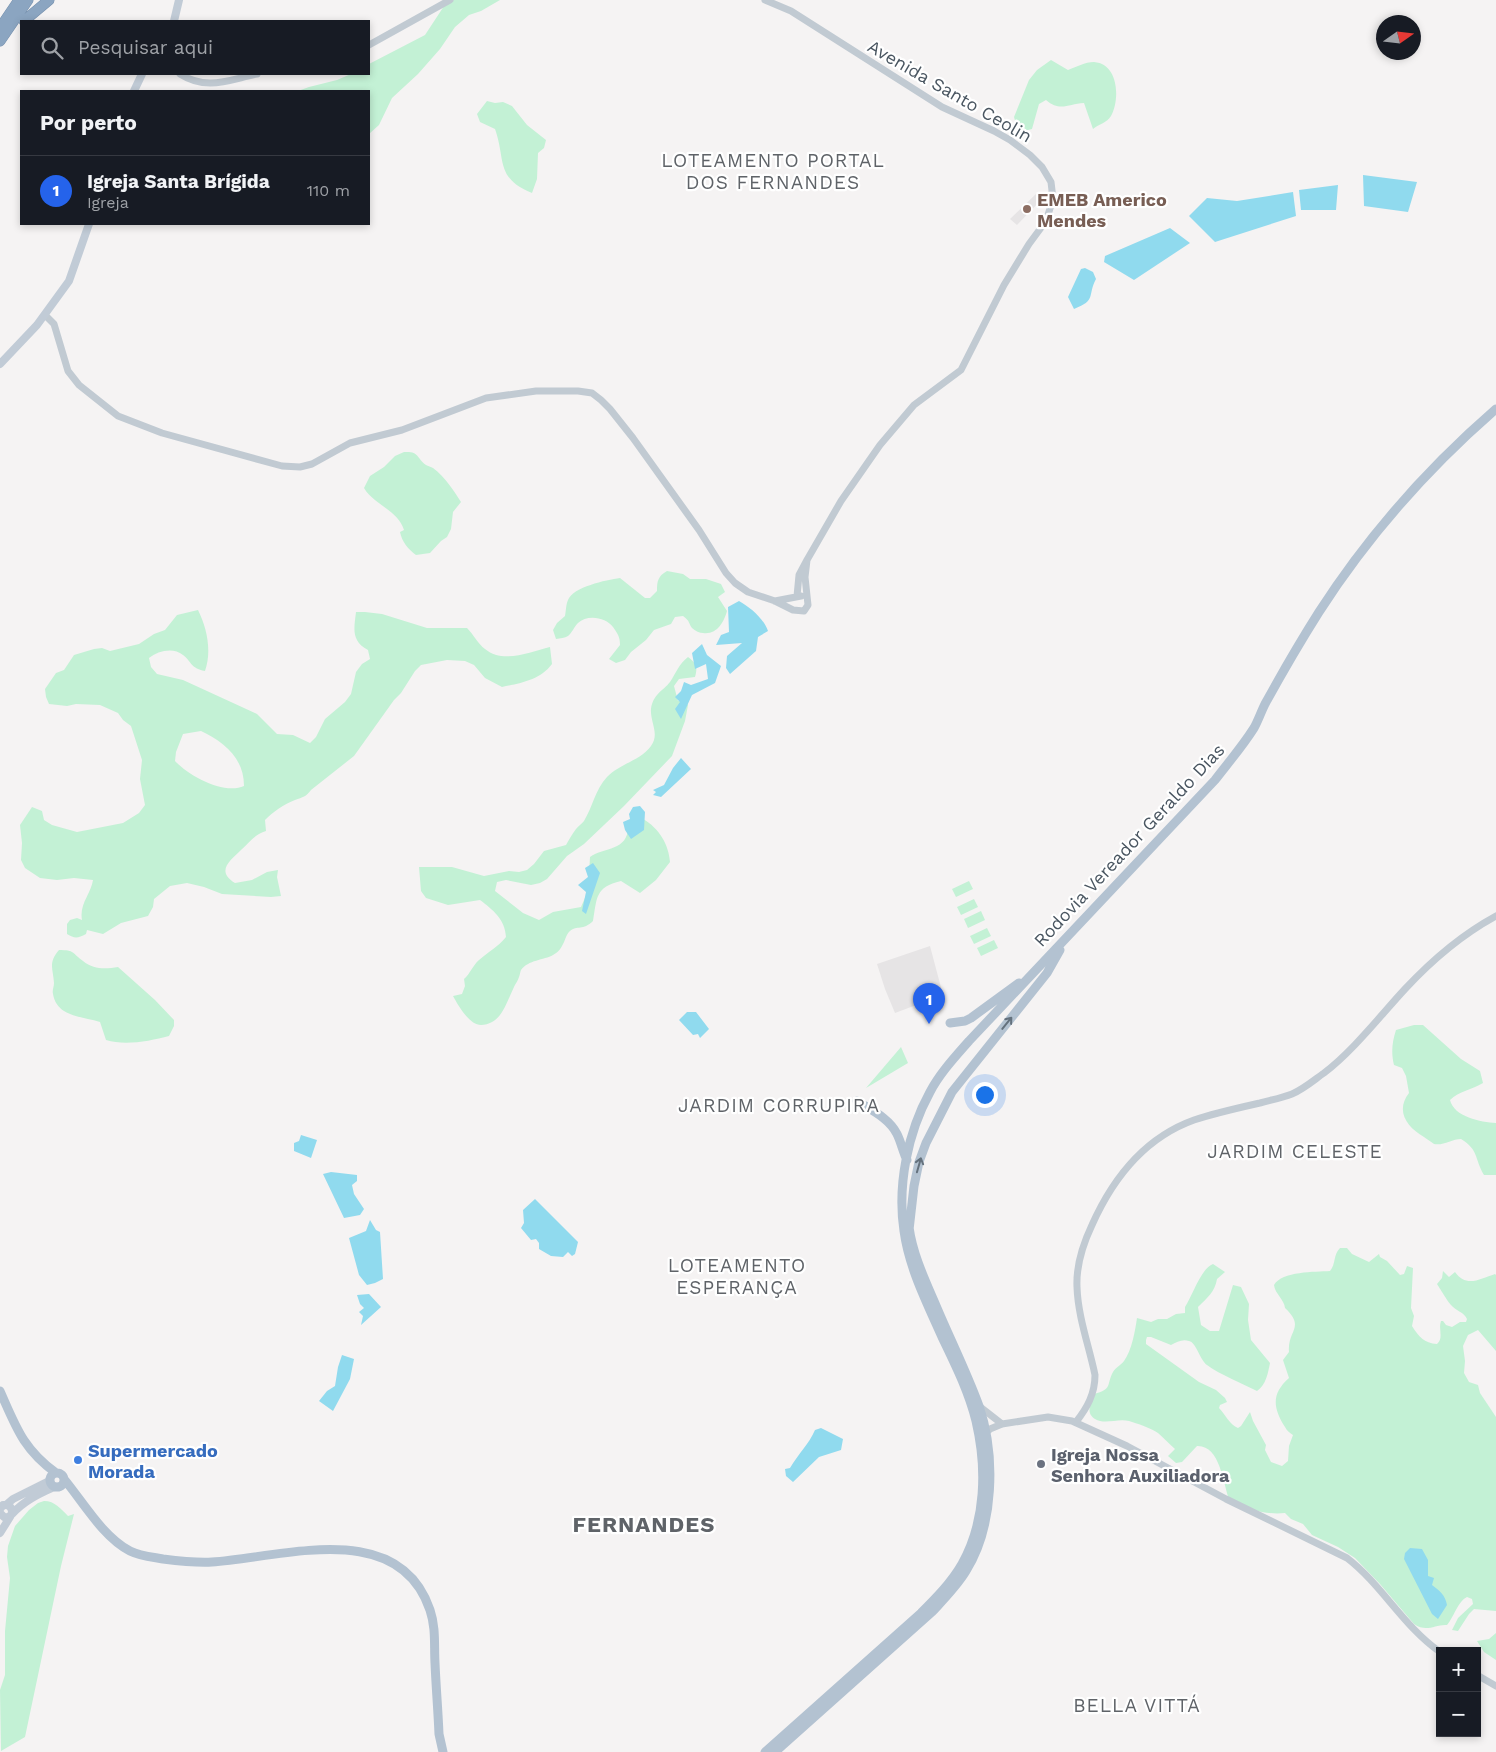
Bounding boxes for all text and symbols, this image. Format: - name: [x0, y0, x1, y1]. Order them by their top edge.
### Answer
- north arrow: [1376, 15, 1421, 60]
- search box: [20, 20, 370, 75]
- icon: search: [38, 34, 66, 62]
- street label: Avenida Santo Ceolin: [864, 35, 1036, 147]
- text: Pesquisar aqui: [78, 36, 213, 59]
- text: Por perto: [40, 110, 137, 135]
- district label: LOTEAMENTO PORTAL DOS FERNANDES: [661, 149, 885, 194]
- text: Igreja Santa Brígida: [87, 170, 270, 193]
- text: 1: [53, 181, 59, 200]
- text: 110 m: [307, 181, 350, 200]
- place label: EMEB Americo Mendes: [1037, 189, 1167, 231]
- text: Igreja: [87, 193, 129, 212]
- marker: EMEB Americo Mendes: [1021, 203, 1033, 215]
- street label: Rodovia Vereador Geraldo Dias: [1029, 739, 1229, 951]
- pin: 1: [913, 983, 945, 1024]
- one-way arrow: [1001, 1017, 1012, 1030]
- your location: [972, 1082, 998, 1108]
- district label: JARDIM CORRUPIRA: [678, 1094, 880, 1117]
- district label: JARDIM CELESTE: [1207, 1140, 1383, 1163]
- one-way arrow: [914, 1157, 924, 1173]
- district label: LOTEAMENTO ESPERANÇA: [668, 1254, 806, 1299]
- place label: Supermercado Morada: [88, 1440, 218, 1482]
- place label: Igreja Nossa Senhora Auxiliadora: [1051, 1444, 1230, 1486]
- marker: Supermercado Morada: [72, 1454, 84, 1466]
- marker: Igreja Nossa Senhora Auxiliadora: [1035, 1458, 1047, 1470]
- district label: FERNANDES: [573, 1512, 715, 1537]
- map controls: [1436, 1647, 1481, 1737]
- button: +: [1436, 1647, 1481, 1692]
- button: −: [1436, 1692, 1481, 1737]
- district label: BELLA VITTÁ: [1073, 1694, 1201, 1717]

